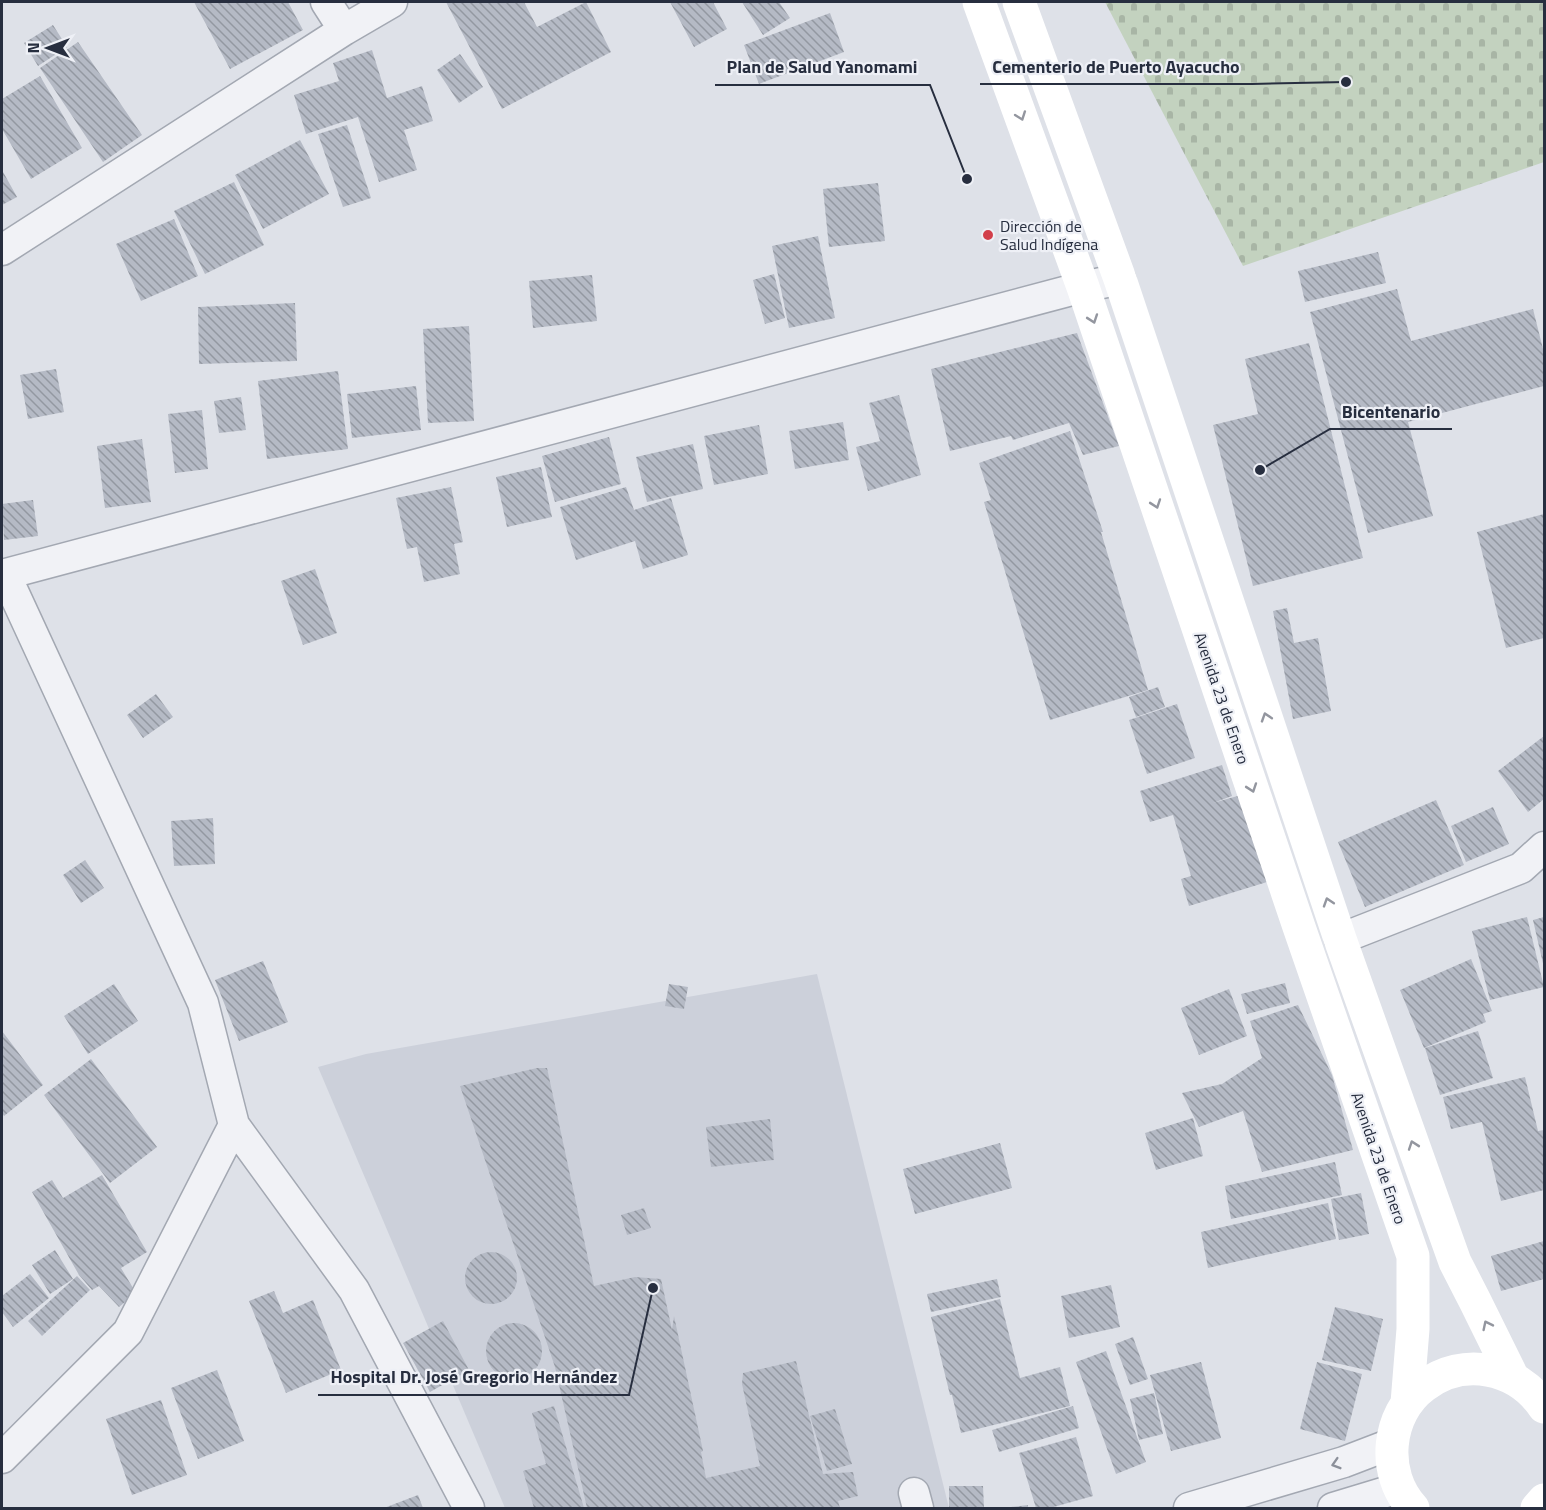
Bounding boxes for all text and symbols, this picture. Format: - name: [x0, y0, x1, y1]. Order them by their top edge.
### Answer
- north arrow: [18, 18, 78, 78]
- text: N: [21, 42, 45, 54]
- callout: Cementerio de Puerto Ayacucho: [980, 48, 1252, 84]
- callout: Plan de Salud Yanomami: [715, 49, 930, 85]
- text: Plan de Salud Yanomami: [727, 53, 917, 80]
- text: Cementerio de Puerto Ayacucho: [992, 53, 1240, 80]
- one-way arrow: [1013, 110, 1026, 121]
- place label: Dirección de Salud Indígena: [1000, 214, 1098, 256]
- marker: Dirección de Salud Indígena: [981, 228, 995, 242]
- one-way arrow: [1086, 313, 1099, 324]
- callout: Bicentenario: [1330, 393, 1452, 429]
- text: Bicentenario: [1342, 398, 1440, 425]
- one-way arrow: [1149, 498, 1161, 509]
- street label: Avenida 23 de Enero: [1188, 629, 1256, 767]
- one-way arrow: [1261, 712, 1274, 723]
- one-way arrow: [1245, 782, 1257, 793]
- one-way arrow: [1323, 897, 1335, 908]
- street label: Avenida 23 de Enero: [1345, 1089, 1413, 1227]
- one-way arrow: [1408, 1140, 1421, 1151]
- one-way arrow: [1483, 1320, 1495, 1331]
- callout: Hospital Dr. José Gregorio Hernández: [318, 1359, 629, 1395]
- text: Hospital Dr. José Gregorio Hernández: [331, 1363, 617, 1390]
- one-way arrow: [1331, 1457, 1342, 1469]

